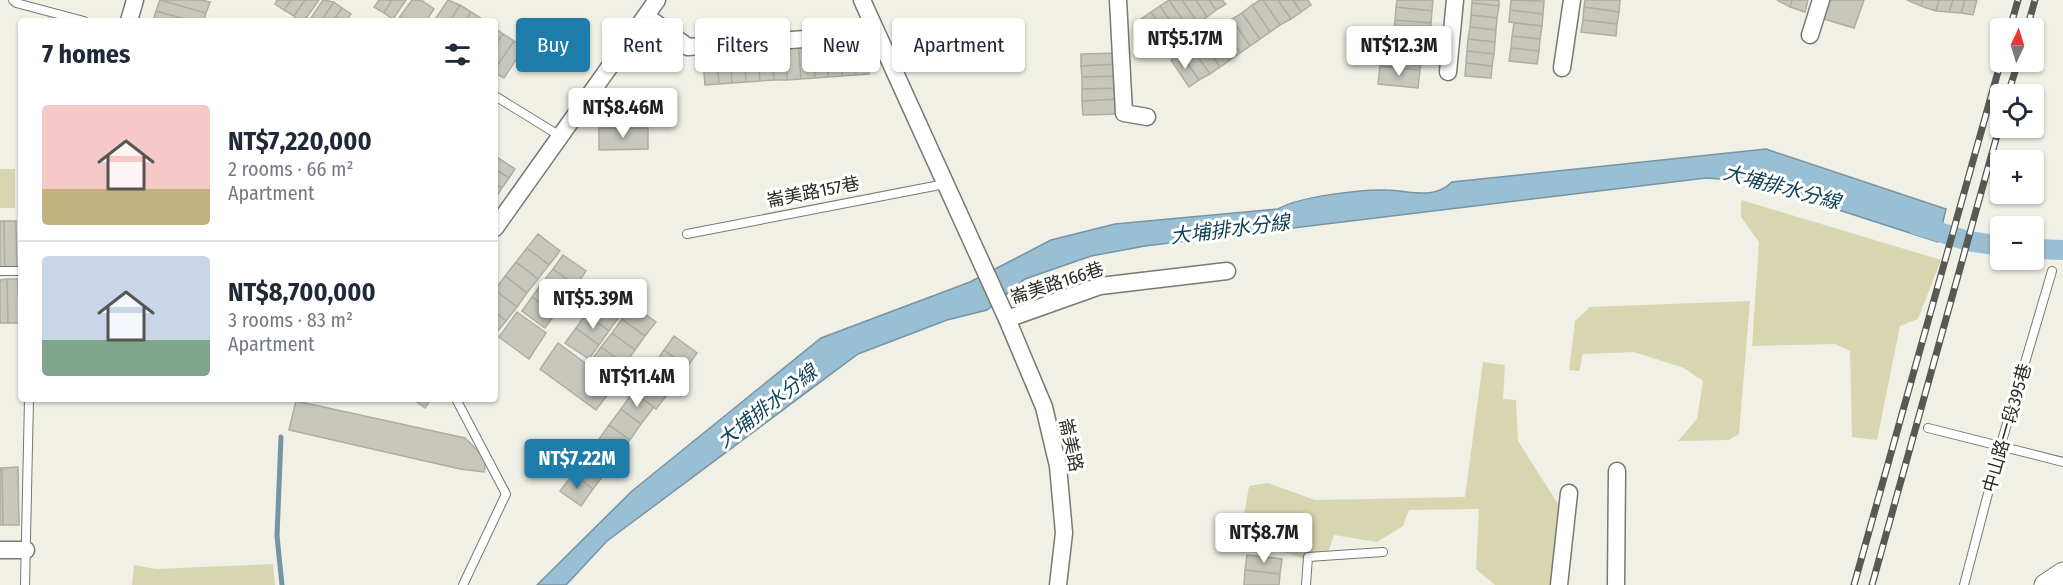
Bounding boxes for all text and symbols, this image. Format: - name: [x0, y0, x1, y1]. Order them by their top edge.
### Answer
- chip: Buy: [516, 18, 590, 72]
- chip: Rent: [602, 18, 683, 72]
- chip: Filters: [695, 18, 790, 72]
- chip: New: [802, 18, 880, 72]
- chip: Apartment: [892, 18, 1025, 72]
- north arrow: [1990, 18, 2044, 72]
- map controls: [1990, 18, 2044, 270]
- pin: NT$5.17M: [1123, 19, 1247, 70]
- text: NT$5.17M: [1147, 26, 1223, 50]
- pin: NT$12.3M: [1337, 26, 1461, 77]
- text: NT$12.3M: [1360, 33, 1438, 57]
- icon: filters: [441, 38, 474, 71]
- text: 7 homes: [42, 39, 130, 70]
- button: locate: [1990, 84, 2044, 138]
- pin: NT$8.46M: [561, 88, 685, 139]
- text: NT$8.46M: [582, 95, 664, 119]
- text: NT$7,220,000: [228, 126, 372, 157]
- icon: home: [90, 129, 162, 201]
- button: +: [1990, 150, 2044, 204]
- text: 2 rooms · 66 m²: [228, 157, 354, 181]
- water label: 大埔排水分線: [1721, 160, 1845, 215]
- street label: 崙美路157巷: [765, 172, 861, 212]
- text: Apartment: [228, 181, 315, 205]
- water label: 大埔排水分線: [1169, 210, 1293, 248]
- button: −: [1990, 216, 2044, 270]
- street label: 崙美路166巷: [1008, 258, 1106, 308]
- text: NT$8,700,000: [228, 277, 376, 308]
- pin: NT$5.39M: [531, 279, 655, 330]
- icon: home: [90, 280, 162, 352]
- text: NT$5.39M: [553, 286, 633, 310]
- text: 3 rooms · 83 m²: [228, 308, 353, 332]
- text: Apartment: [228, 332, 315, 356]
- pin: NT$11.4M: [575, 357, 699, 408]
- water label: 大埔排水分線: [712, 358, 823, 452]
- street label: 中山路一段395巷: [1978, 361, 2036, 495]
- text: NT$11.4M: [599, 364, 675, 388]
- street label: 崙美路: [1055, 416, 1087, 474]
- pin: NT$7.22M: [515, 439, 639, 490]
- text: NT$7.22M: [538, 446, 616, 470]
- pin: NT$8.7M: [1209, 513, 1319, 564]
- text: NT$8.7M: [1229, 520, 1299, 544]

